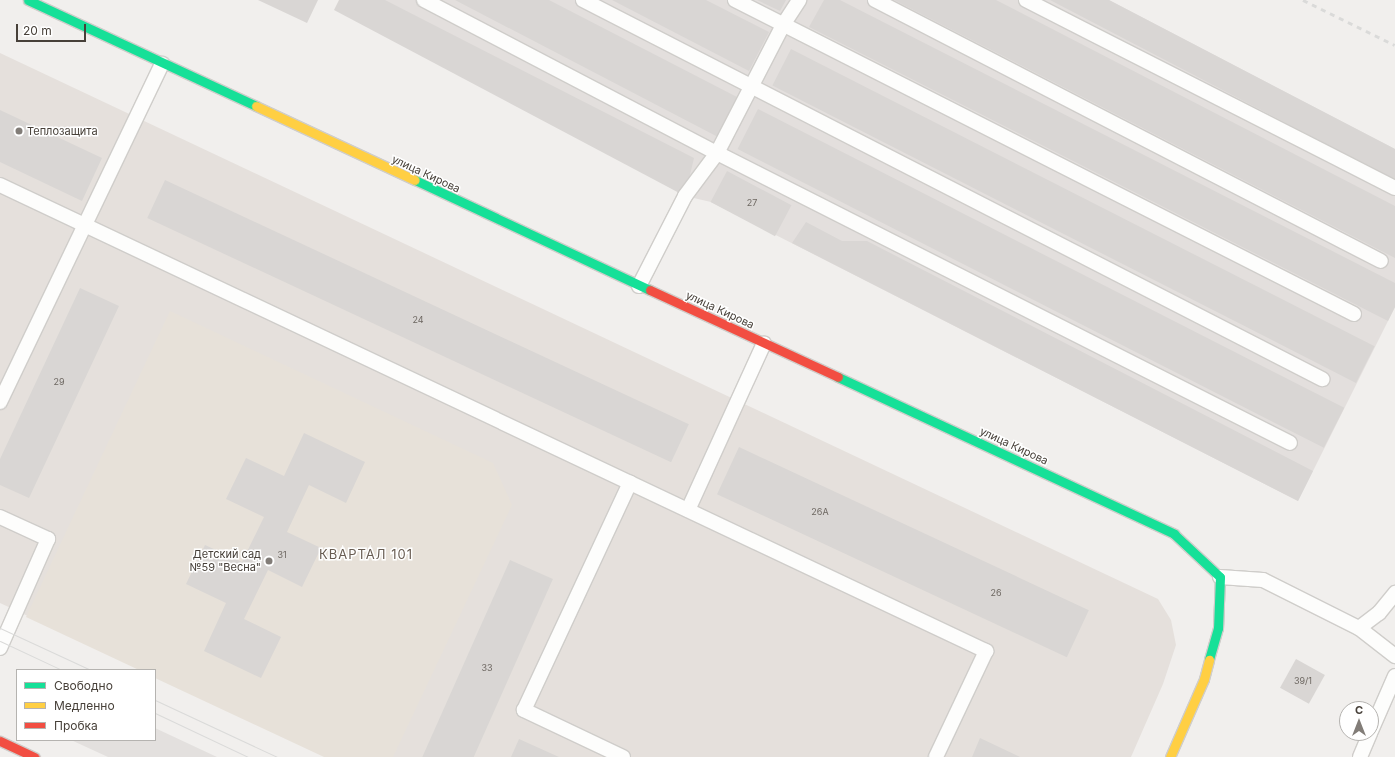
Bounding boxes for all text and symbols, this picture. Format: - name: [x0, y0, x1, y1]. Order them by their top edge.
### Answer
- scale bar: [18, 16, 88, 42]
- text: 20 m: [23, 23, 52, 38]
- place label: Теплозащита: [27, 124, 98, 138]
- marker: Теплозащита: [14, 126, 24, 136]
- street label: улица Кирова: [390, 152, 462, 196]
- house number: 27: [747, 198, 757, 208]
- street label: улица Кирова: [684, 288, 756, 332]
- house number: 24: [412, 315, 424, 325]
- house number: 29: [53, 377, 65, 387]
- street label: улица Кирова: [978, 424, 1050, 468]
- house number: 26А: [811, 507, 829, 517]
- district label: КВАРТАЛ 101: [319, 546, 413, 562]
- place label: Детский сад №59 "Весна": [190, 548, 261, 574]
- house number: 31: [277, 550, 287, 560]
- marker: Детский сад №59 "Весна": [264, 556, 274, 566]
- house number: 26: [990, 588, 1002, 598]
- house number: 33: [481, 663, 493, 673]
- legend: [16, 669, 156, 741]
- house number: 39/1: [1294, 676, 1312, 686]
- text: Свободно: [54, 678, 113, 693]
- text: Медленно: [54, 698, 115, 713]
- north arrow: [1339, 701, 1379, 741]
- text: С: [1355, 703, 1363, 717]
- text: Пробка: [54, 718, 98, 733]

